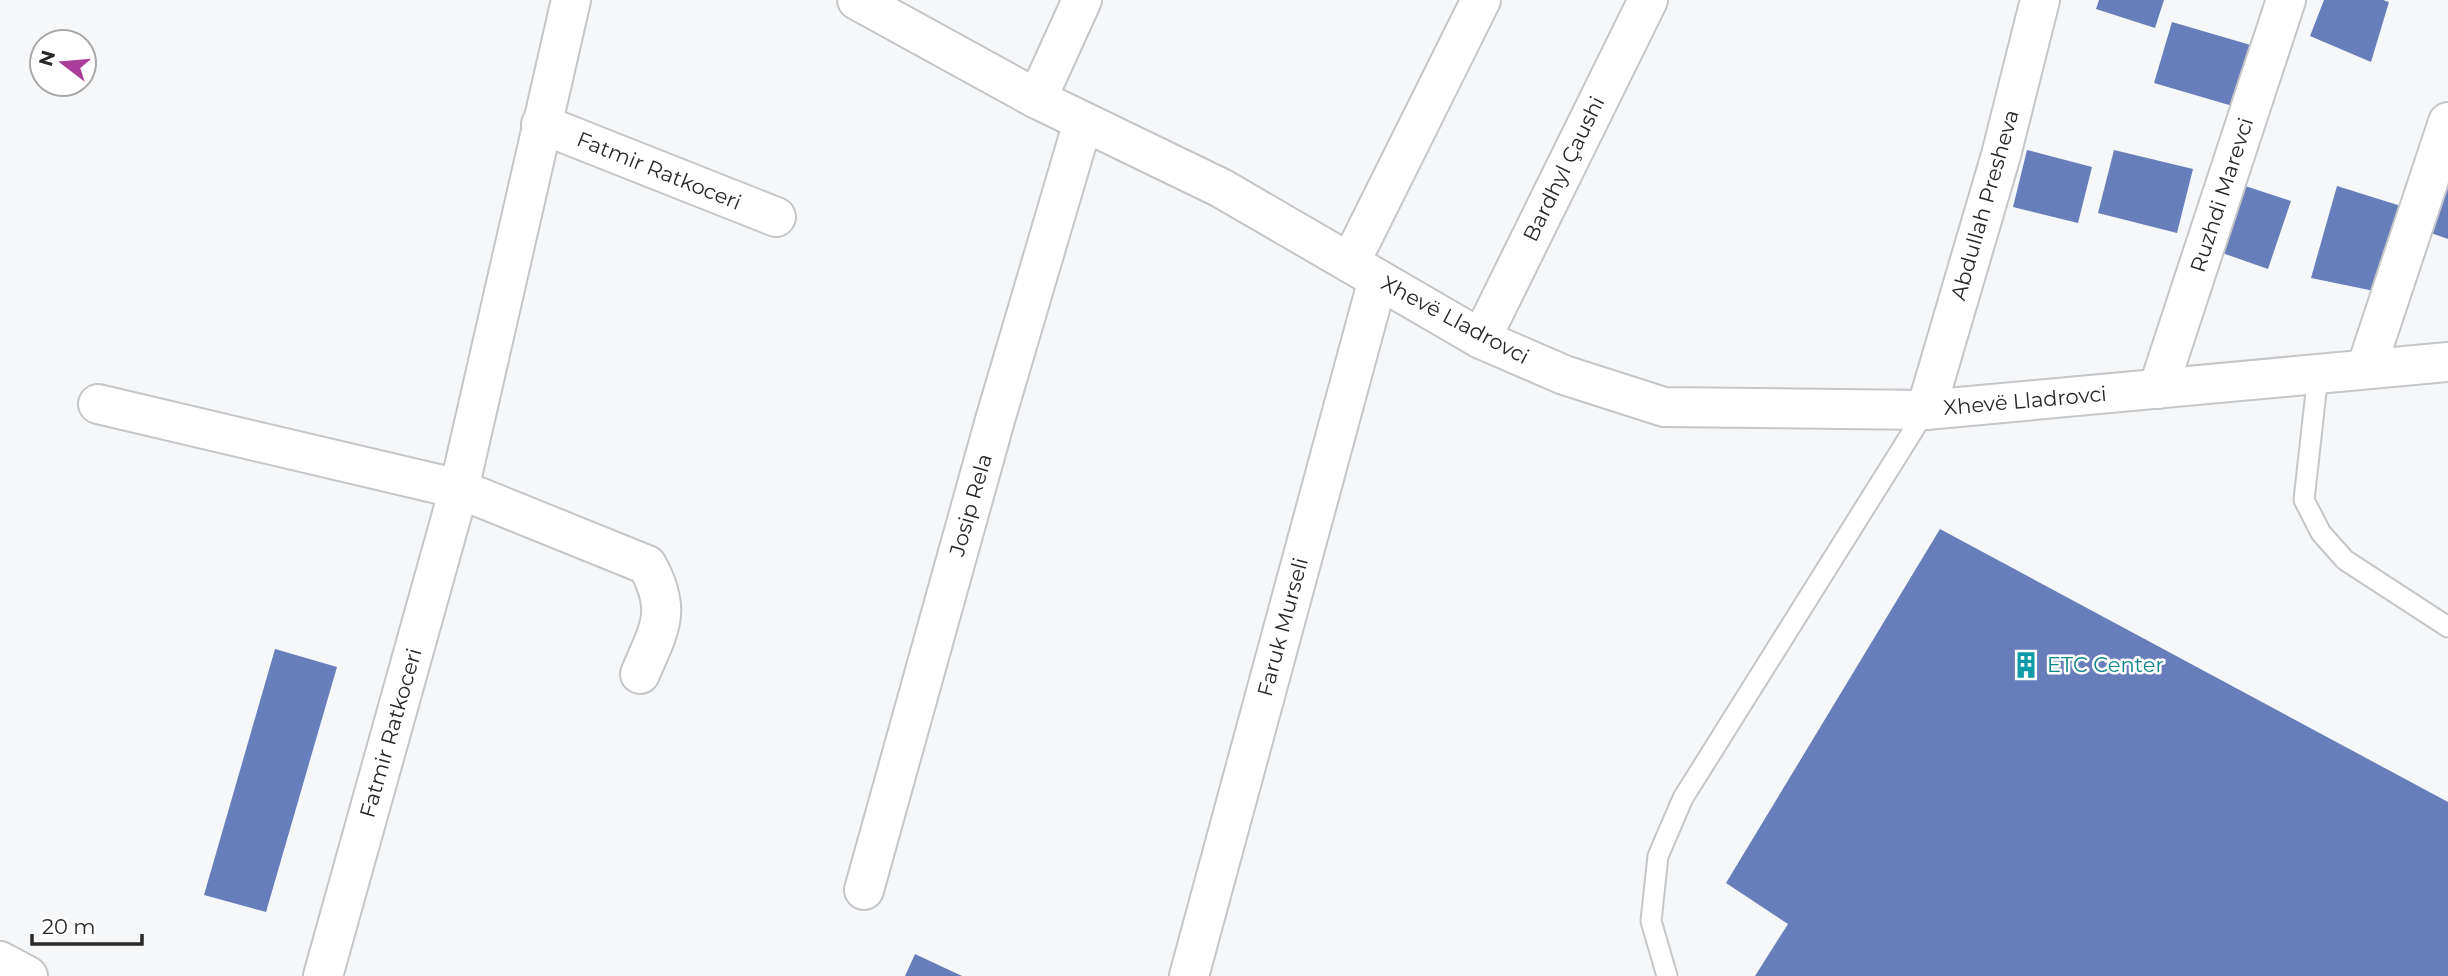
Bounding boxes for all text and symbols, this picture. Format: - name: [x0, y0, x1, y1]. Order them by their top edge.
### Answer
- north arrow: [28, 28, 98, 98]
- text: N: [34, 48, 60, 69]
- street label: Bardhyl Çaushi: [1518, 92, 1609, 245]
- street label: Abdullah Presheva: [1945, 107, 2024, 303]
- street label: Ruzhdi Marevci: [2185, 114, 2258, 275]
- street label: Fatmir Ratkoceri: [573, 126, 745, 215]
- street label: Xhevë Lladrovci: [1377, 270, 1533, 369]
- street label: Xhevë Lladrovci: [1942, 381, 2108, 420]
- street label: Josip Rela: [944, 451, 997, 560]
- street label: Faruk Murseli: [1252, 555, 1313, 699]
- street label: Fatmir Ratkoceri: [354, 645, 427, 820]
- building icon: ETC Center: [2011, 650, 2041, 680]
- place label: ETC Center: [2047, 652, 2164, 677]
- scale bar: [32, 902, 142, 946]
- text: 20 m: [42, 914, 96, 939]

